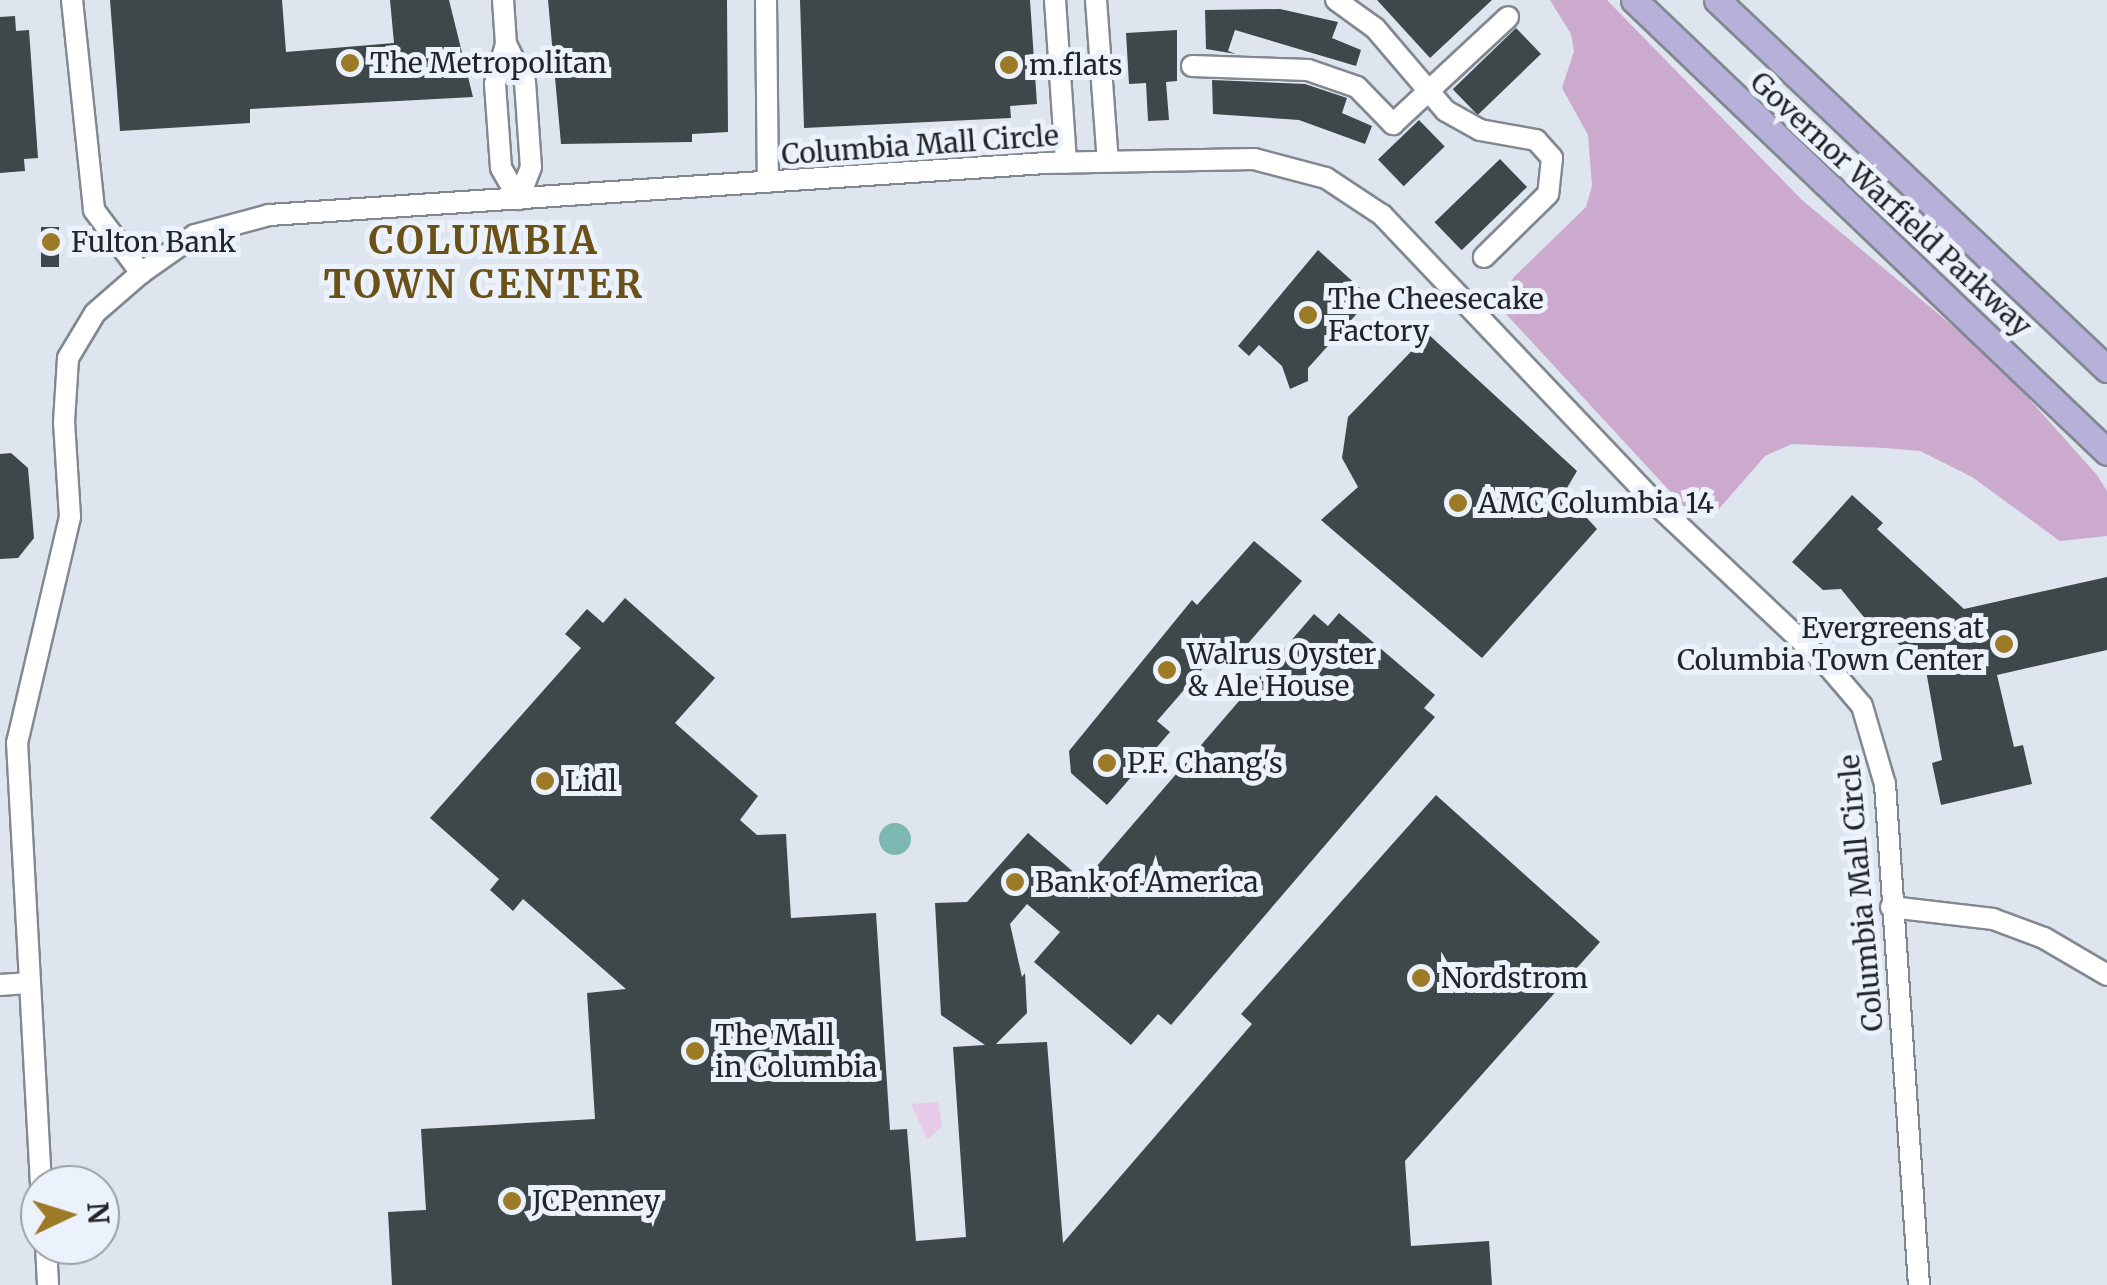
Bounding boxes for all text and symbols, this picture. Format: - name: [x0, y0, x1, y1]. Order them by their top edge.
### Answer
- place label: The Metropolitan: [370, 46, 607, 80]
- place label: m.flats: [1029, 48, 1123, 82]
- marker: The Metropolitan: [339, 52, 361, 74]
- marker: m.flats: [998, 54, 1020, 76]
- street label: Governor Warfield Parkway: [1744, 65, 2038, 343]
- street label: Columbia Mall Circle: [780, 119, 1060, 171]
- district label: COLUMBIA TOWN CENTER: [324, 218, 644, 308]
- place label: Fulton Bank: [71, 225, 236, 259]
- marker: Fulton Bank: [40, 231, 62, 253]
- place label: The Cheesecake Factory: [1328, 282, 1544, 348]
- marker: The Cheesecake Factory: [1297, 304, 1319, 326]
- place label: AMC Columbia 14: [1478, 486, 1714, 520]
- marker: AMC Columbia 14: [1447, 492, 1469, 514]
- place label: Evergreens at Columbia Town Center: [1677, 611, 1984, 677]
- marker: Evergreens at Columbia Town Center: [1993, 633, 2015, 655]
- place label: Walrus Oyster & Ale House: [1187, 637, 1376, 703]
- marker: Walrus Oyster & Ale House: [1156, 659, 1178, 681]
- place label: P.F. Chang's: [1127, 746, 1283, 780]
- marker: P.F. Chang's: [1096, 752, 1118, 774]
- street label: Columbia Mall Circle: [1832, 753, 1890, 1033]
- place label: Lidl: [565, 764, 617, 798]
- marker: Lidl: [534, 770, 556, 792]
- place label: Bank of America: [1035, 865, 1259, 899]
- marker: Bank of America: [1004, 871, 1026, 893]
- place label: Nordstrom: [1441, 961, 1588, 995]
- marker: Nordstrom: [1410, 967, 1432, 989]
- place label: The Mall in Columbia: [715, 1018, 877, 1084]
- marker: The Mall in Columbia: [684, 1040, 706, 1062]
- north arrow: [20, 1165, 120, 1265]
- place label: JCPenney: [532, 1184, 660, 1218]
- marker: JCPenney: [501, 1190, 523, 1212]
- text: N: [79, 1201, 117, 1225]

